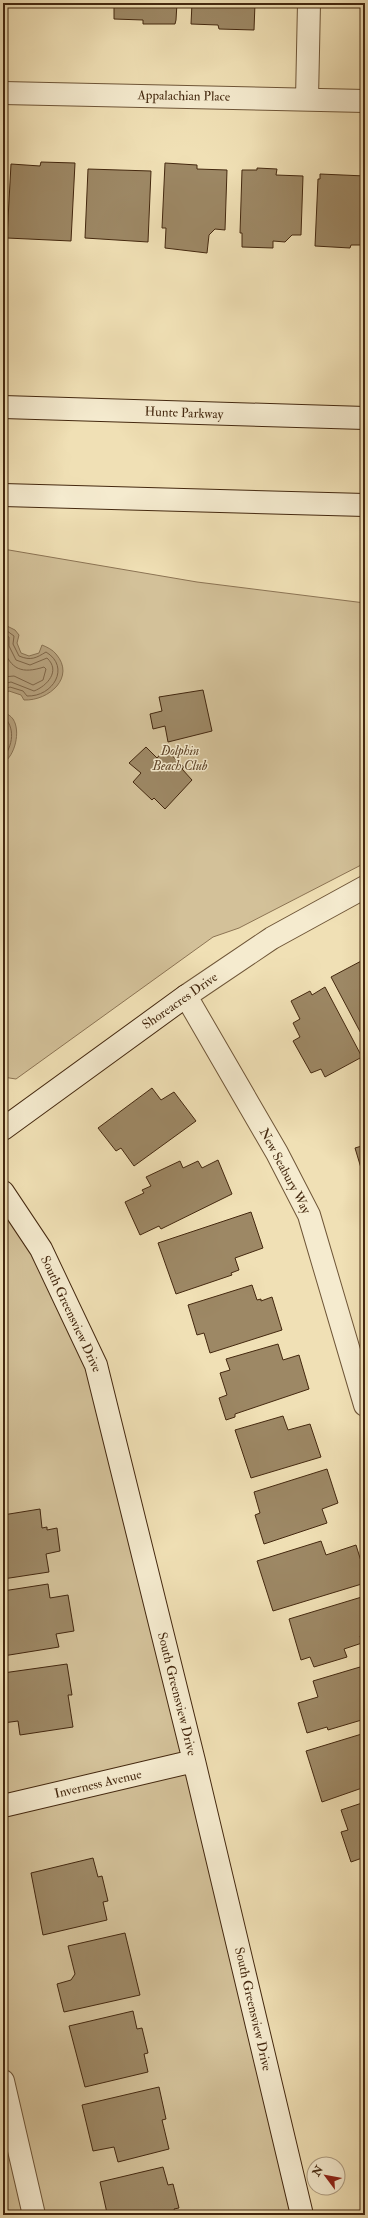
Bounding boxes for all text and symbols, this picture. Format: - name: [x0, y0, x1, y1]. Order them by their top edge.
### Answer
- street label: Appalachian Place: [137, 87, 231, 106]
- street label: Hunte Parkway: [144, 404, 224, 423]
- park label: Dolphin Beach Club: [151, 743, 208, 774]
- street label: Shoreacres Drive: [139, 969, 221, 1033]
- street label: New Seabury Way: [255, 1125, 314, 1217]
- street label: South Greensview Drive: [37, 1253, 105, 1375]
- street label: South Greensview Drive: [154, 1631, 200, 1758]
- street label: Inverness Avenue: [53, 1766, 144, 1802]
- street label: South Greensview Drive: [231, 1945, 275, 2073]
- north arrow: [306, 2156, 346, 2196]
- text: N: [309, 2162, 327, 2179]

